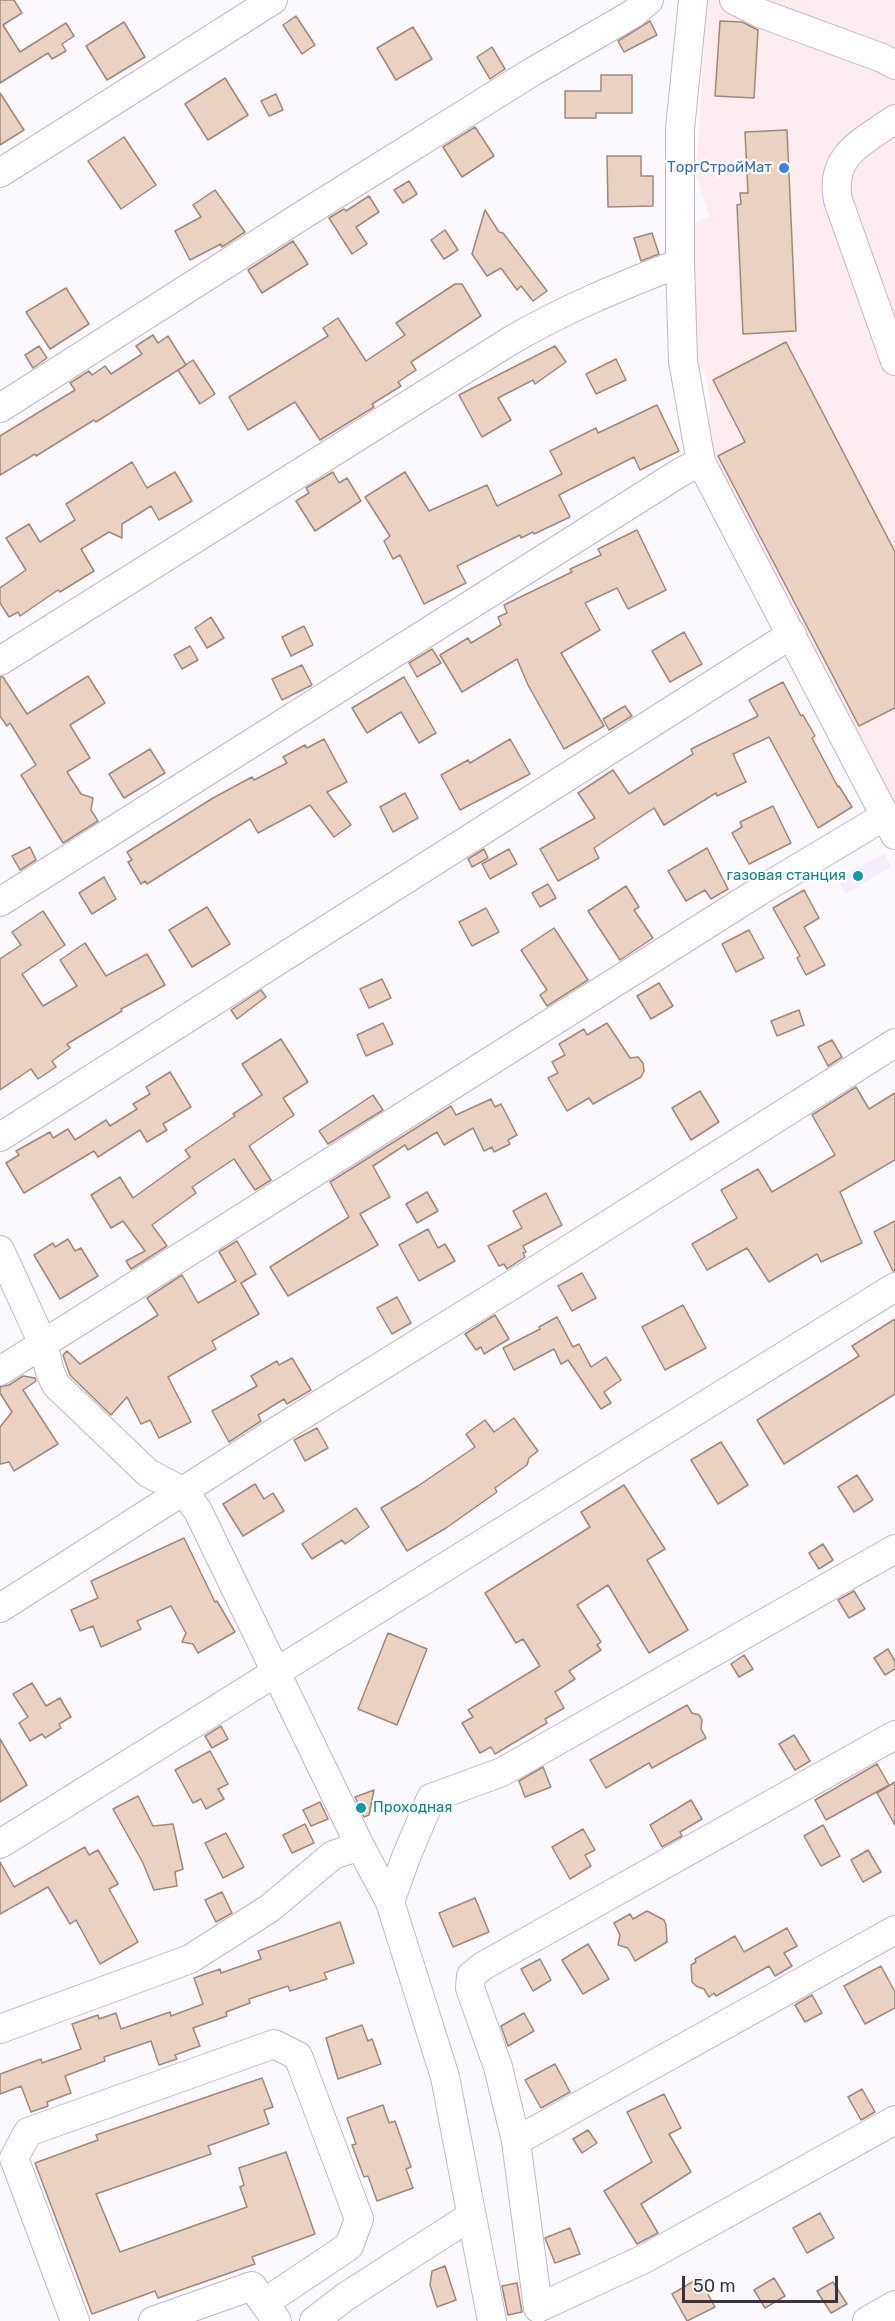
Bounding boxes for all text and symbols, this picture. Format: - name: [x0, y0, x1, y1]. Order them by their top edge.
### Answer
- place label: ТоргСтройМат: [667, 159, 772, 177]
- marker: ТоргСтройМат: [777, 161, 791, 175]
- place label: газовая станция: [726, 867, 846, 885]
- marker: газовая станция: [851, 869, 865, 883]
- place label: Проходная: [373, 1799, 453, 1817]
- marker: Проходная: [354, 1801, 368, 1815]
- scale bar: [685, 2264, 841, 2302]
- text: 50 m: [693, 2275, 736, 2297]

